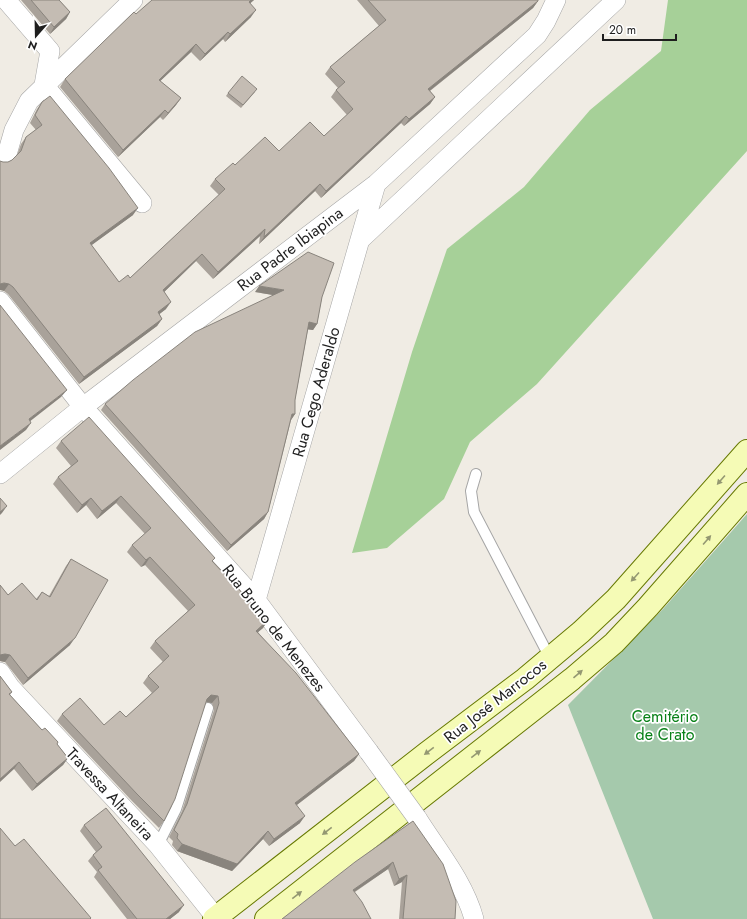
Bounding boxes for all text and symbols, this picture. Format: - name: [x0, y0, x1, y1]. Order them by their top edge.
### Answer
- north arrow: [16, 16, 56, 56]
- scale bar: [603, 16, 676, 42]
- text: 20 m: [609, 21, 636, 39]
- text: N: [26, 36, 39, 54]
- street label: Rua Padre Ibiapina: [232, 201, 348, 297]
- street label: Rua Cego Aderaldo: [286, 324, 346, 460]
- one-way arrow: [717, 475, 726, 485]
- one-way arrow: [703, 535, 712, 545]
- street label: Rua Bruno de Menezes: [217, 559, 331, 697]
- one-way arrow: [631, 572, 640, 583]
- street label: Rua José Marrocos: [439, 653, 551, 749]
- one-way arrow: [573, 669, 583, 678]
- park label: Cemitério de Crato: [632, 705, 698, 746]
- street label: Travessa Altaneira: [61, 742, 159, 846]
- one-way arrow: [424, 747, 435, 755]
- one-way arrow: [471, 750, 482, 759]
- one-way arrow: [321, 827, 332, 835]
- one-way arrow: [291, 891, 302, 899]

